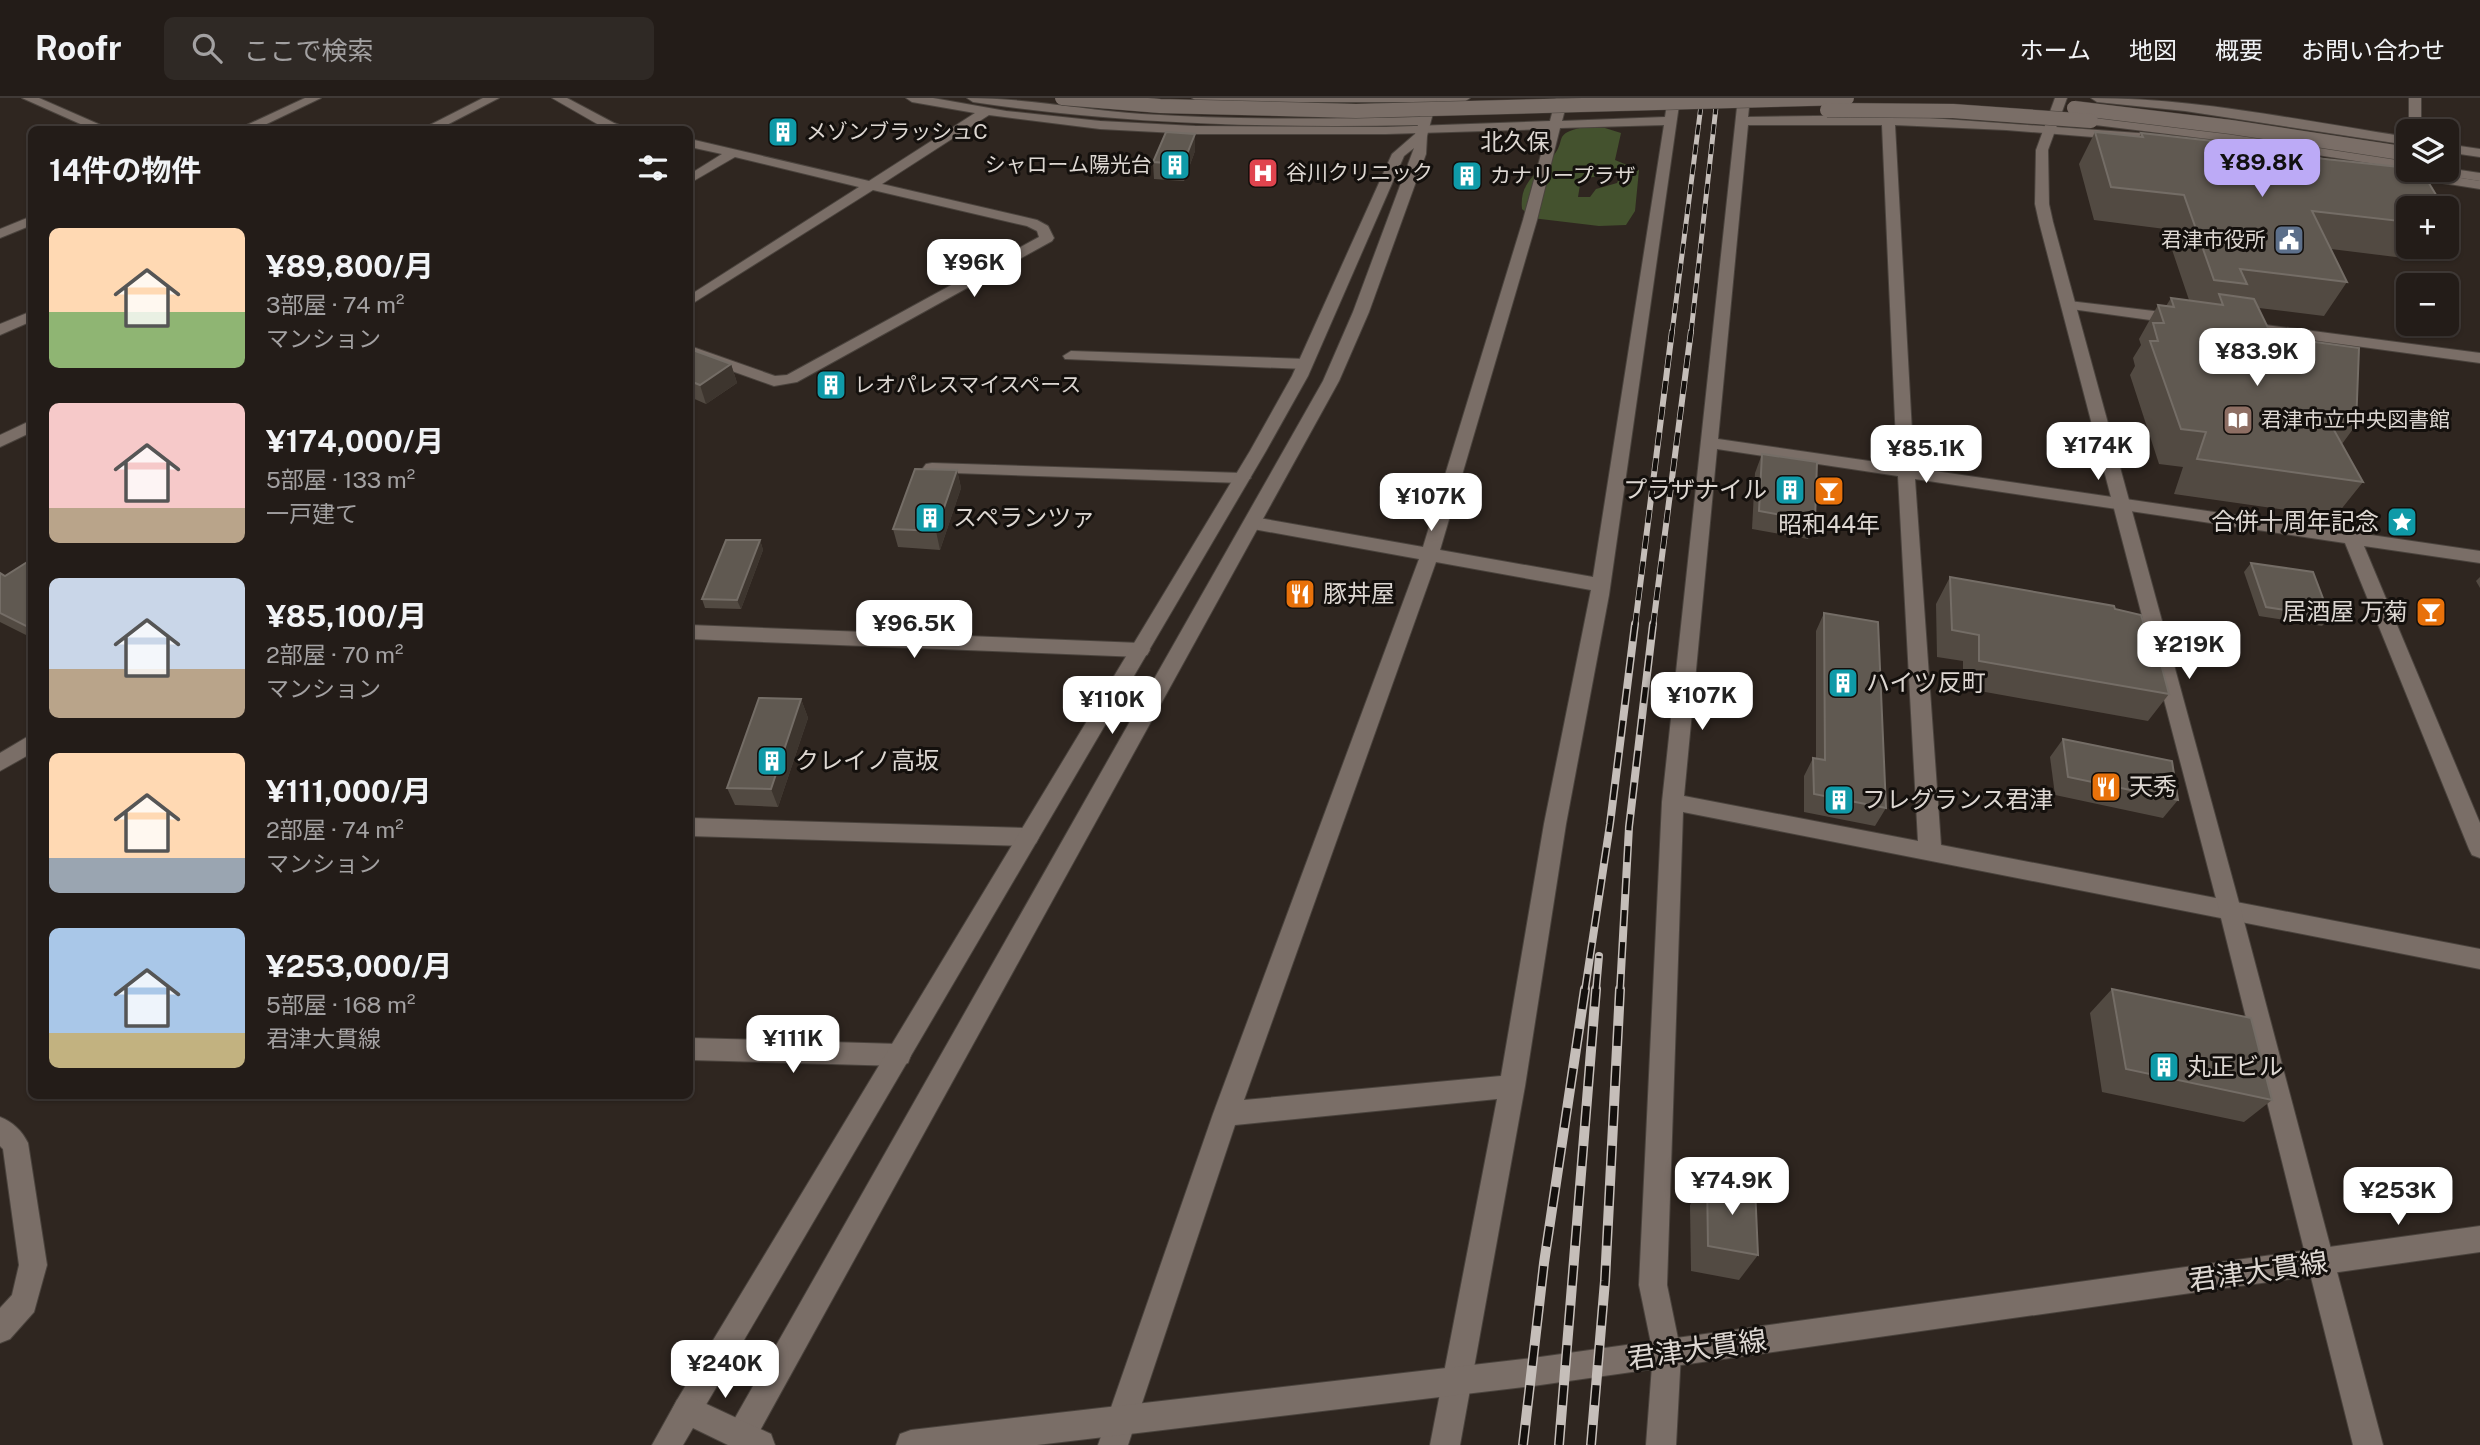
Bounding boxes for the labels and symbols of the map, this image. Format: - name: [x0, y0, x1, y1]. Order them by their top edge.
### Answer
- building icon: メゾンブラッシュC: [766, 115, 800, 149]
- place label: メゾンブラッシュC: [806, 119, 988, 144]
- district label: 北久保: [1481, 128, 1550, 155]
- pin: ¥89.8K: [2205, 140, 2319, 199]
- building icon: シャローム陽光台: [1158, 148, 1192, 182]
- place label: シャローム陽光台: [985, 152, 1152, 177]
- hospital icon: 谷川クリニック: [1246, 156, 1280, 190]
- building icon: カナリープラザ: [1450, 159, 1484, 193]
- place label: 谷川クリニック: [1286, 160, 1433, 185]
- place label: カナリープラザ: [1490, 163, 1636, 188]
- public building icon: 君津市役所: [2272, 223, 2306, 257]
- place label: 君津市役所: [2161, 227, 2266, 252]
- pin: ¥96K: [933, 240, 1015, 299]
- pin: ¥83.9K: [2200, 328, 2314, 388]
- building icon: レオパレスマイスペース: [814, 368, 848, 402]
- place label: レオパレスマイスペース: [854, 372, 1081, 397]
- library icon: 君津市立中央図書館: [2221, 403, 2255, 437]
- place label: 君津市立中央図書館: [2261, 407, 2450, 432]
- pin: ¥174K: [2049, 422, 2147, 482]
- pin: ¥85.1K: [1869, 426, 1983, 485]
- building icon: プラザナイル: [1773, 473, 1807, 507]
- pin: ¥107K: [1382, 474, 1480, 533]
- bar icon: 昭和44年: [1812, 474, 1846, 508]
- place label: プラザナイル: [1623, 475, 1767, 503]
- building icon: スペランツァ: [913, 501, 947, 535]
- place label: スペランツァ: [953, 503, 1095, 531]
- place icon: 合併十周年記念: [2385, 505, 2419, 539]
- place label: 合併十周年記念: [2211, 507, 2379, 535]
- place label: 昭和44年: [1778, 510, 1880, 538]
- restaurant icon: 豚丼屋: [1283, 577, 1317, 611]
- place label: 豚丼屋: [1323, 579, 1395, 607]
- bar icon: 居酒屋 万菊: [2414, 595, 2448, 629]
- place label: 居酒屋 万菊: [2282, 597, 2408, 625]
- pin: ¥96.5K: [857, 601, 971, 660]
- pin: ¥219K: [2140, 622, 2238, 681]
- building icon: ハイツ反町: [1826, 666, 1860, 700]
- place label: ハイツ反町: [1866, 668, 1986, 696]
- pin: ¥107K: [1653, 672, 1751, 732]
- pin: ¥110K: [1063, 676, 1161, 736]
- building icon: クレイノ高坂: [755, 744, 789, 778]
- place label: クレイノ高坂: [795, 746, 939, 774]
- restaurant icon: 天秀: [2089, 770, 2123, 804]
- place label: 天秀: [2129, 772, 2177, 800]
- building icon: フレグランス君津: [1822, 783, 1856, 817]
- place label: フレグランス君津: [1862, 785, 2054, 813]
- pin: ¥111K: [744, 1016, 842, 1075]
- building icon: 丸正ビル: [2147, 1050, 2181, 1084]
- place label: 丸正ビル: [2187, 1052, 2283, 1080]
- pin: ¥74.9K: [1675, 1158, 1789, 1217]
- pin: ¥253K: [2349, 1168, 2447, 1227]
- street label: 君津大貫線: [2186, 1244, 2330, 1297]
- street label: 君津大貫線: [1625, 1322, 1769, 1375]
- pin: ¥240K: [676, 1340, 774, 1400]

